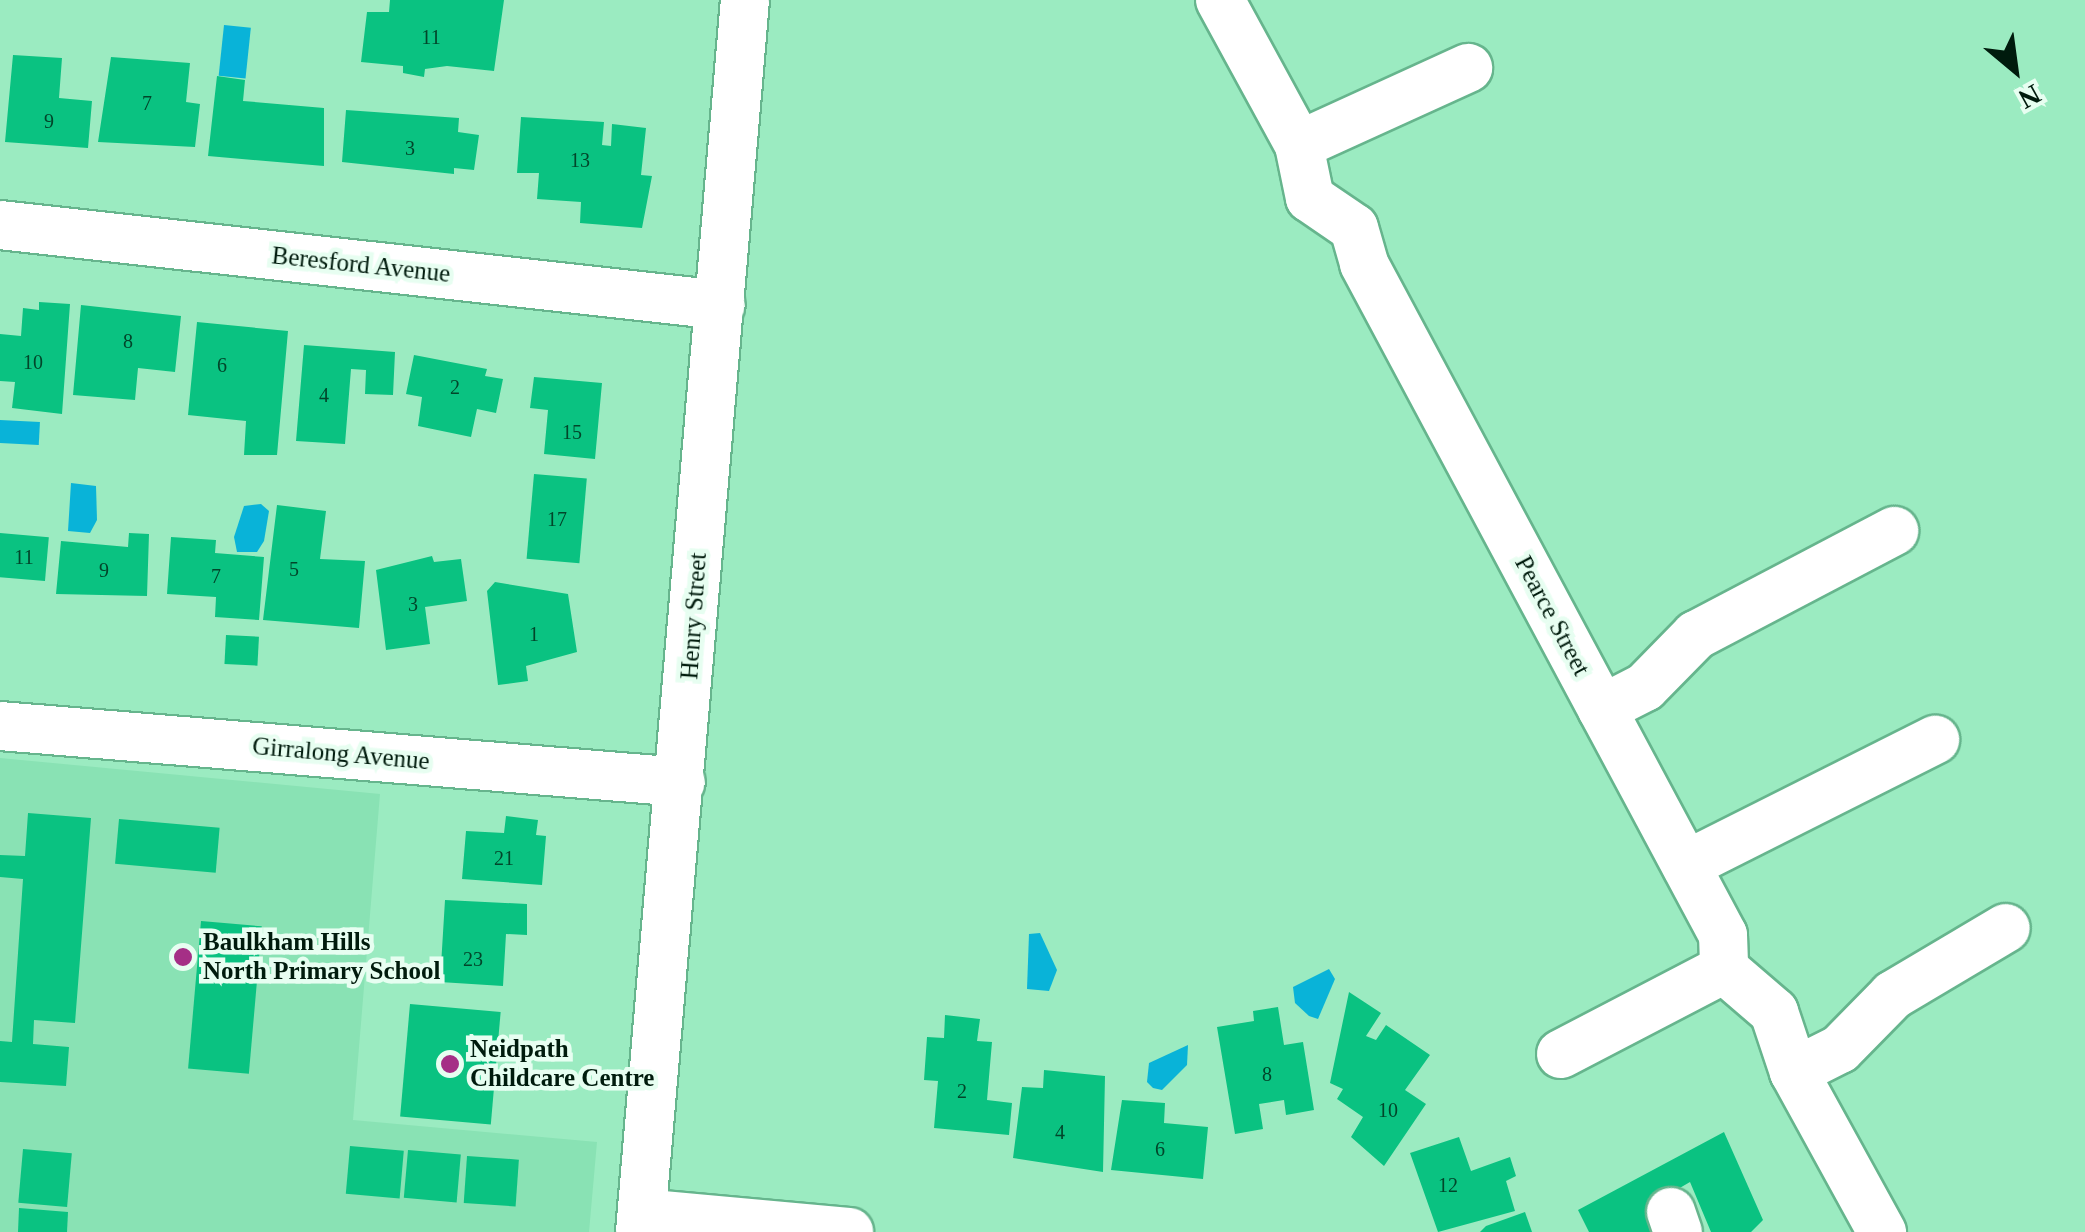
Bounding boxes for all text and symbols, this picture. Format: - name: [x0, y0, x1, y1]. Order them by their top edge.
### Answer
- north arrow: [1965, 20, 2065, 120]
- house number: 11: [421, 25, 441, 49]
- text: N: [2013, 78, 2046, 115]
- house number: 7: [142, 91, 152, 115]
- house number: 9: [44, 109, 54, 133]
- house number: 3: [405, 136, 415, 160]
- house number: 13: [570, 148, 590, 172]
- street label: Beresford Avenue: [270, 241, 452, 289]
- house number: 8: [123, 329, 133, 353]
- house number: 10: [23, 350, 43, 374]
- house number: 6: [217, 353, 227, 377]
- house number: 2: [450, 375, 460, 399]
- house number: 4: [319, 383, 329, 407]
- house number: 15: [562, 420, 582, 444]
- house number: 17: [547, 507, 567, 531]
- house number: 11: [14, 545, 34, 569]
- street label: Pearce Street: [1508, 551, 1596, 681]
- street label: Henry Street: [675, 552, 713, 680]
- house number: 5: [289, 557, 299, 581]
- house number: 9: [99, 558, 109, 582]
- house number: 7: [211, 564, 221, 588]
- house number: 3: [408, 592, 418, 616]
- house number: 1: [529, 622, 539, 646]
- street label: Girralong Avenue: [250, 731, 432, 777]
- house number: 21: [494, 846, 514, 870]
- place label: Baulkham Hills North Primary School: [203, 928, 440, 987]
- marker: Baulkham Hills North Primary School: [172, 946, 194, 968]
- house number: 23: [463, 947, 483, 971]
- place label: Neidpath Childcare Centre: [470, 1035, 654, 1094]
- marker: Neidpath Childcare Centre: [439, 1053, 461, 1075]
- house number: 8: [1262, 1062, 1272, 1086]
- house number: 2: [957, 1079, 967, 1103]
- house number: 10: [1378, 1098, 1398, 1122]
- house number: 4: [1055, 1120, 1065, 1144]
- house number: 6: [1155, 1137, 1165, 1161]
- house number: 12: [1438, 1173, 1458, 1197]

